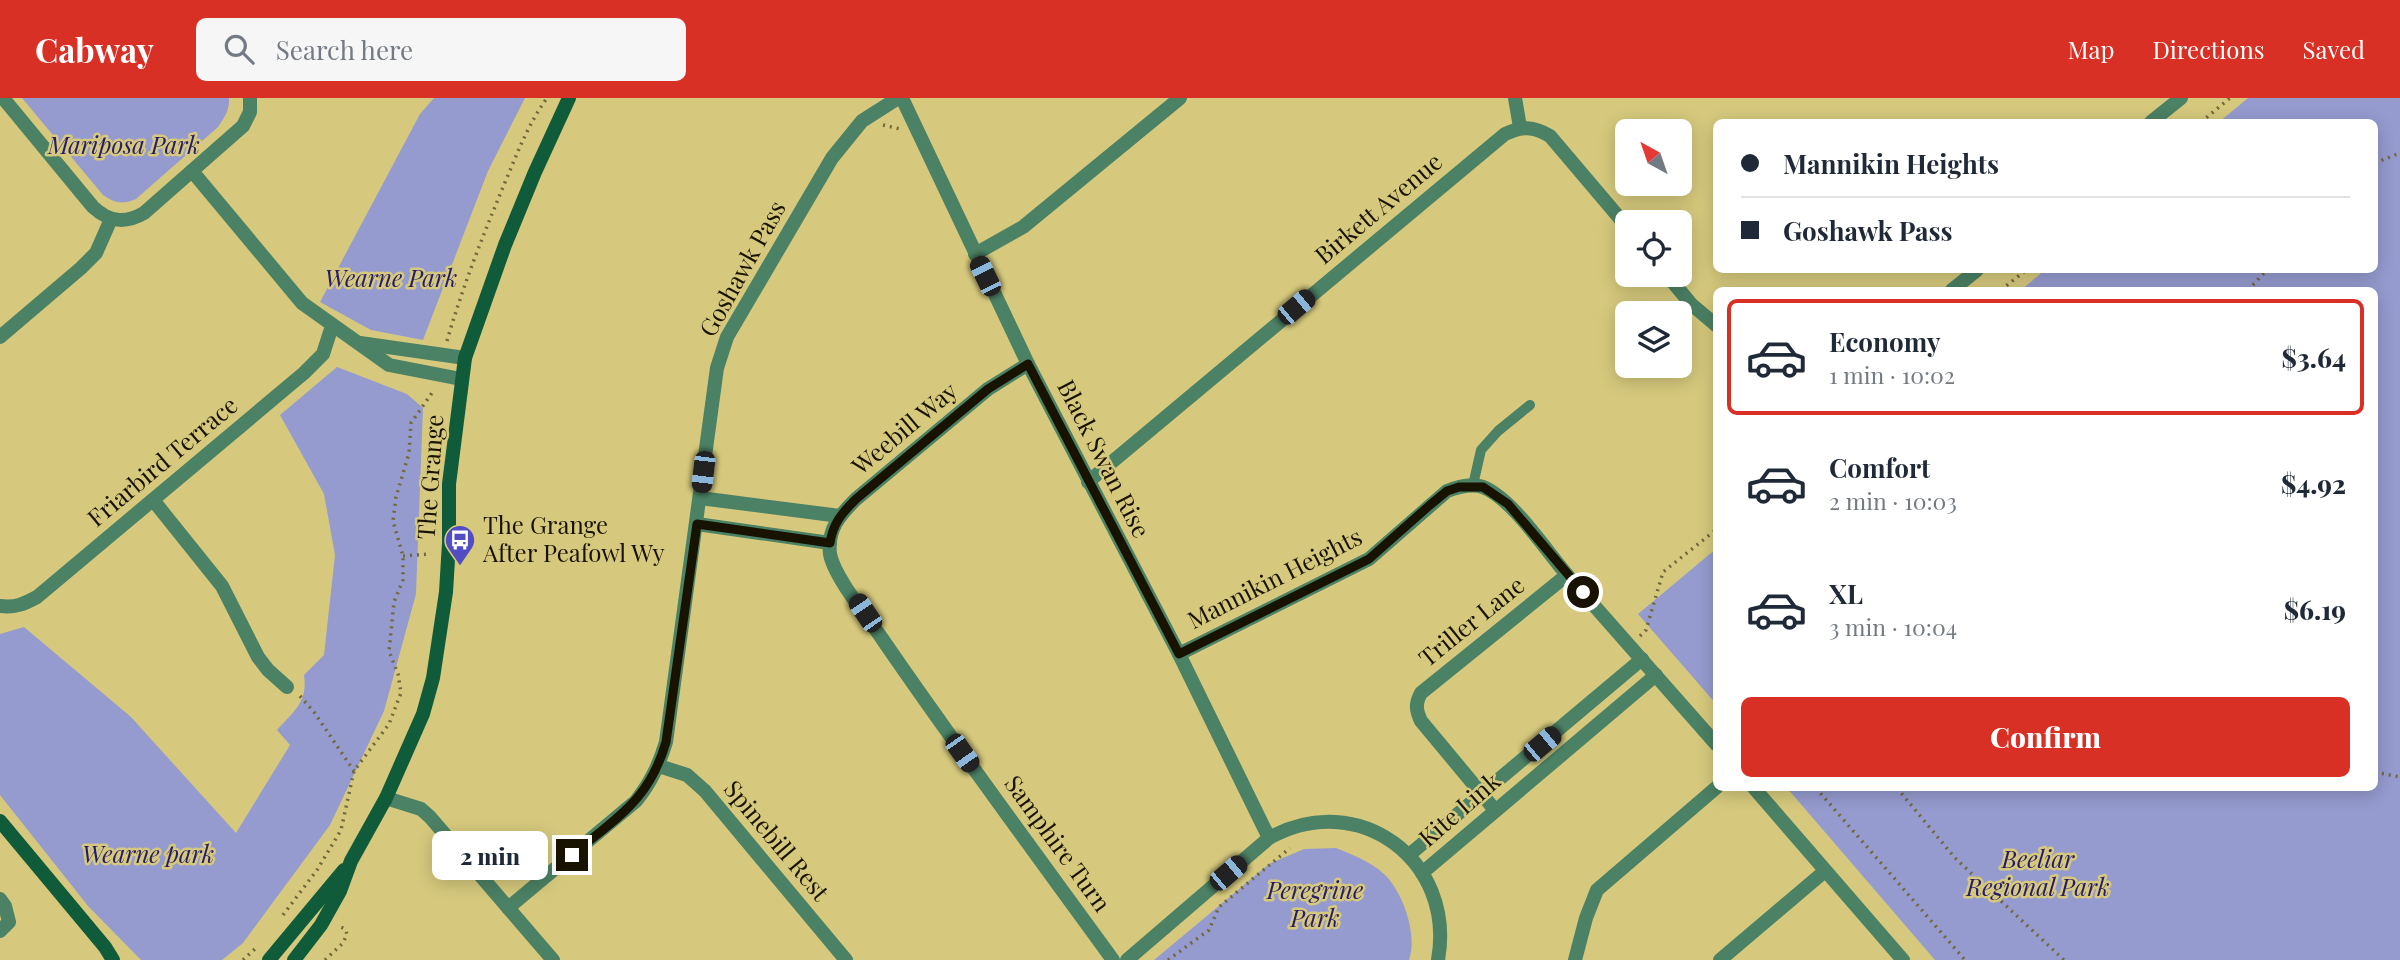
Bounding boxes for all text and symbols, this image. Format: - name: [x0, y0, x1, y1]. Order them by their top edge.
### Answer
- search box: [196, 18, 686, 81]
- text: Cabway: [35, 27, 154, 71]
- icon: search: [220, 30, 258, 68]
- text: Search here: [276, 32, 413, 67]
- text: Map: [2068, 33, 2114, 65]
- text: Directions: [2152, 33, 2265, 65]
- text: Saved: [2303, 33, 2365, 65]
- north arrow: [1615, 119, 1692, 196]
- map controls: [1615, 119, 1692, 378]
- park label: Mariposa Park: [47, 128, 200, 160]
- street label: Birkett Avenue: [1307, 145, 1448, 270]
- text: Mannikin Heights: [1783, 146, 1999, 181]
- street label: Goshawk Pass: [691, 194, 792, 342]
- button: locate: [1615, 210, 1692, 287]
- text: Goshawk Pass: [1783, 213, 1953, 248]
- car: [967, 253, 1004, 299]
- park label: Wearne Park: [325, 261, 457, 293]
- car: [1274, 285, 1319, 329]
- button: layers: [1615, 301, 1692, 378]
- text: Economy: [1829, 324, 1940, 359]
- icon: car: [1745, 326, 1808, 389]
- text: $3.64: [2282, 340, 2346, 375]
- text: 1 min · 10:02: [1829, 359, 1955, 390]
- street label: Weebill Way: [844, 374, 963, 482]
- street label: Black Swan Rise: [1051, 374, 1158, 542]
- street label: Friarbird Terrace: [80, 388, 244, 533]
- street label: The Grange: [409, 413, 449, 540]
- car: [691, 450, 716, 494]
- text: Comfort: [1829, 450, 1930, 485]
- icon: car: [1745, 452, 1808, 515]
- text: $4.92: [2281, 466, 2346, 501]
- text: 2 min · 10:03: [1829, 485, 1957, 516]
- place label: The Grange After Peafowl Wy: [482, 508, 665, 568]
- street label: Mannikin Heights: [1181, 519, 1367, 635]
- bus stop icon: The Grange After Peafowl Wy: [443, 523, 477, 567]
- street label: Triller Lane: [1411, 568, 1530, 673]
- route start: [1567, 576, 1599, 608]
- text: XL: [1829, 576, 1863, 611]
- icon: car: [1745, 578, 1808, 641]
- car: [845, 590, 886, 636]
- text: $6.19: [2284, 592, 2346, 627]
- text: 3 min · 10:04: [1829, 611, 1957, 642]
- button: Confirm: [1741, 697, 2350, 777]
- car: [1520, 722, 1565, 766]
- car: [942, 730, 983, 776]
- street label: Kite Link: [1411, 764, 1507, 853]
- street label: Samphire Turn: [998, 768, 1119, 917]
- street label: Spinebill Rest: [718, 773, 838, 907]
- callout: 2 min: [432, 830, 548, 880]
- park label: Wearne park: [82, 837, 214, 869]
- route end: [556, 839, 588, 871]
- text: 2 min: [460, 840, 520, 871]
- park label: Beeliar Regional Park: [1965, 842, 2110, 902]
- car: [1206, 851, 1251, 895]
- park label: Peregrine Park: [1266, 873, 1363, 933]

